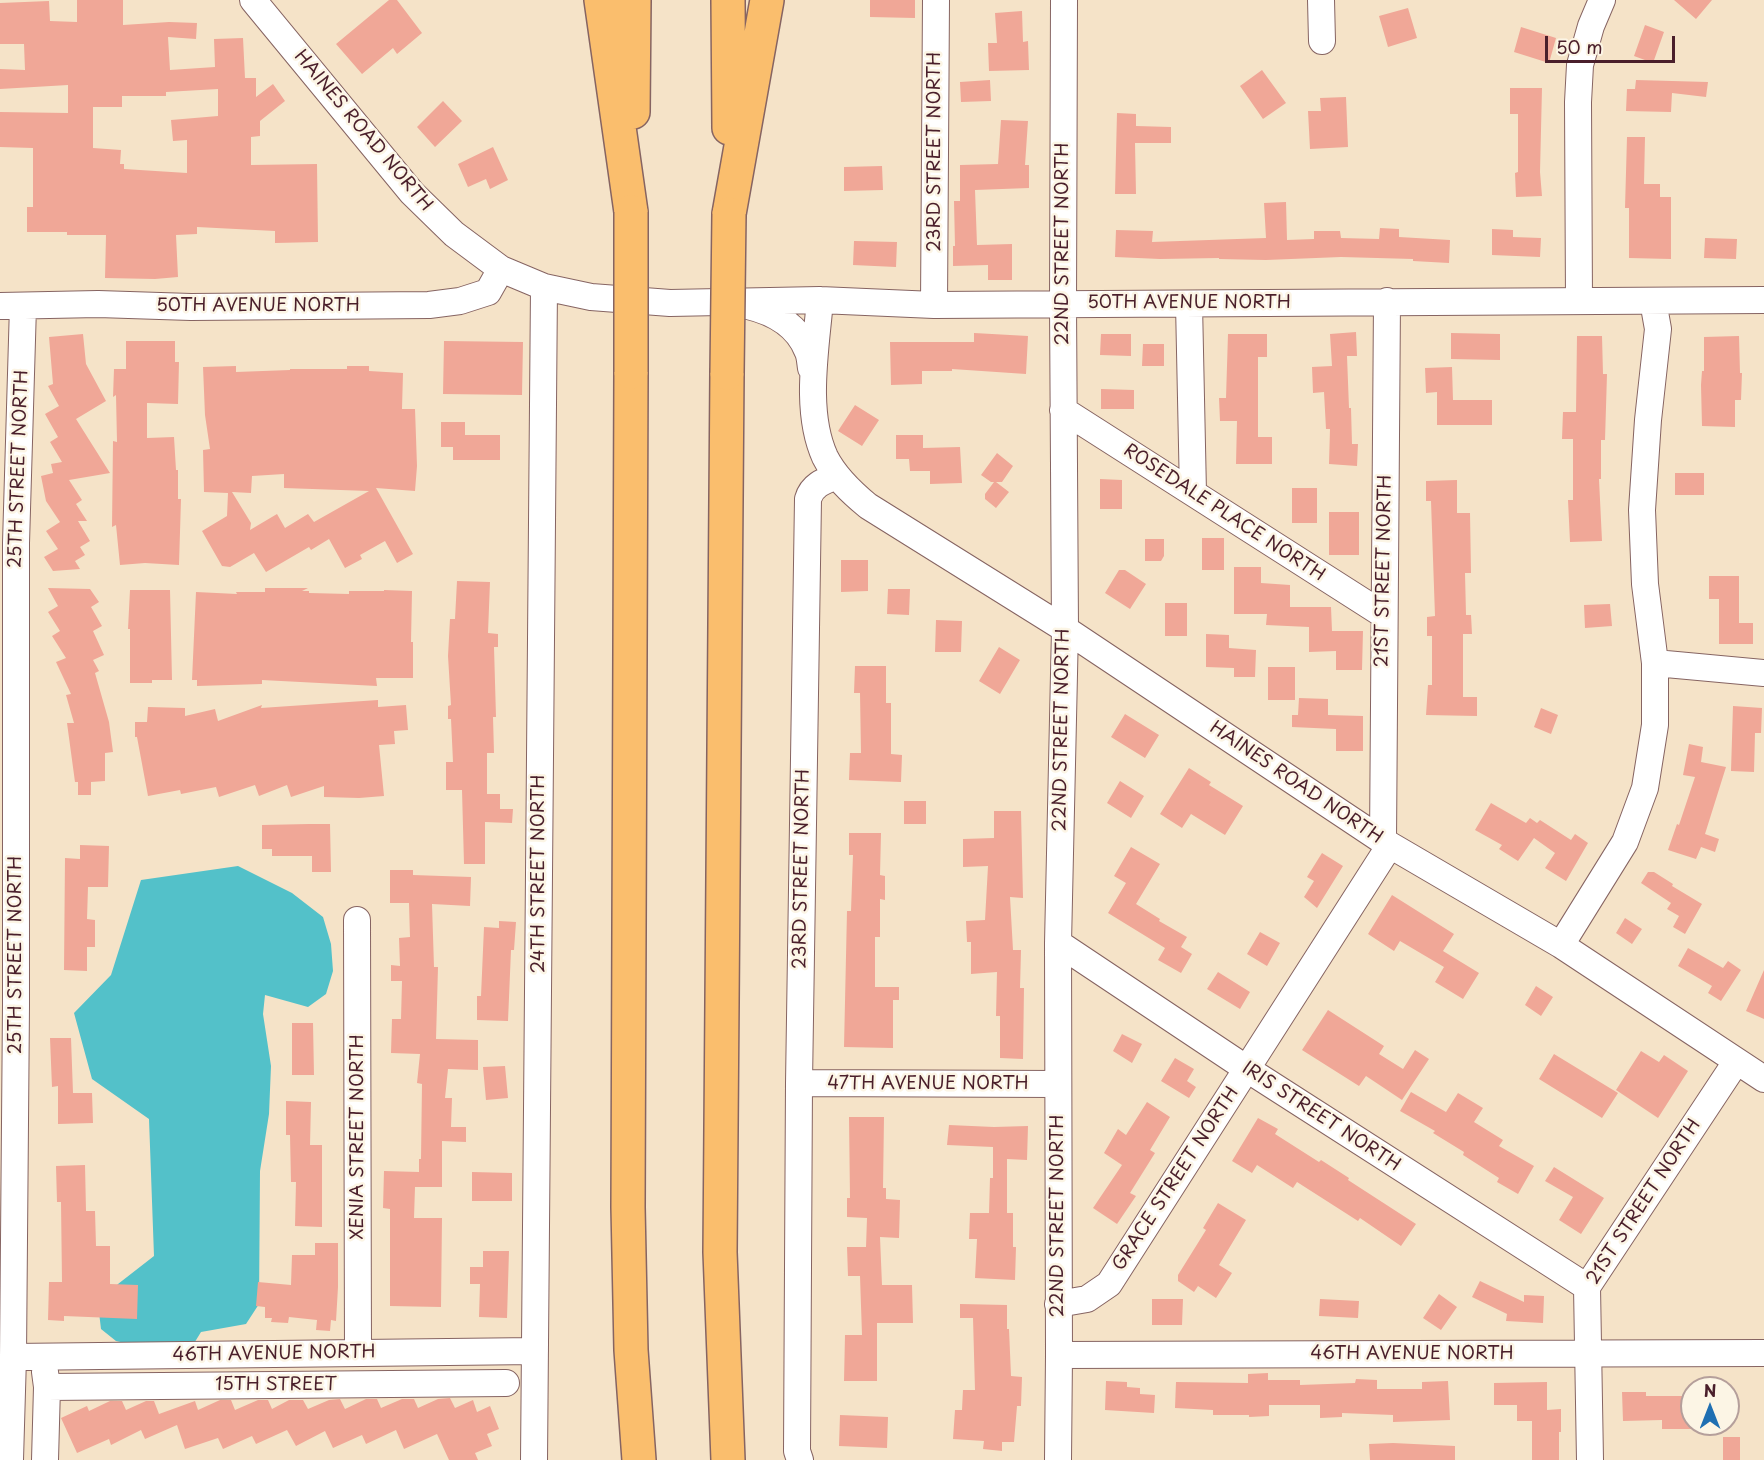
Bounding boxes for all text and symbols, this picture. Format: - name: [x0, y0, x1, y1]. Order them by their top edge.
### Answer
- scale bar: [1548, 24, 1678, 62]
- text: 50 m: [1556, 33, 1603, 60]
- street label: HAINES ROAD NORTH: [289, 46, 437, 216]
- street label: 23RD STREET NORTH: [924, 52, 946, 252]
- street label: 22ND STREET NORTH: [1052, 142, 1074, 346]
- street label: 50TH AVENUE NORTH: [1087, 292, 1291, 314]
- street label: 50TH AVENUE NORTH: [156, 295, 360, 317]
- street label: 25TH STREET NORTH: [5, 369, 33, 569]
- street label: ROSEDALE PLACE NORTH: [1119, 440, 1329, 586]
- street label: 21ST STREET NORTH: [1372, 474, 1396, 668]
- street label: 22ND STREET NORTH: [1049, 628, 1075, 832]
- street label: HAINES ROAD NORTH: [1206, 717, 1386, 849]
- street label: 23RD STREET NORTH: [789, 769, 815, 969]
- street label: 24TH STREET NORTH: [528, 774, 550, 974]
- street label: 25TH STREET NORTH: [5, 856, 27, 1054]
- street label: XENIA STREET NORTH: [347, 1034, 369, 1240]
- street label: IRIS STREET NORTH: [1238, 1058, 1404, 1176]
- street label: 47TH AVENUE NORTH: [827, 1073, 1029, 1095]
- street label: GRACE STREET NORTH: [1108, 1083, 1244, 1275]
- street label: 22ND STREET NORTH: [1047, 1114, 1069, 1318]
- street label: 21ST STREET NORTH: [1582, 1115, 1706, 1289]
- street label: 46TH AVENUE NORTH: [172, 1341, 376, 1367]
- street label: 46TH AVENUE NORTH: [1310, 1343, 1514, 1365]
- street label: 15TH STREET: [215, 1374, 337, 1396]
- north arrow: [1680, 1376, 1740, 1436]
- text: N: [1704, 1378, 1716, 1402]

